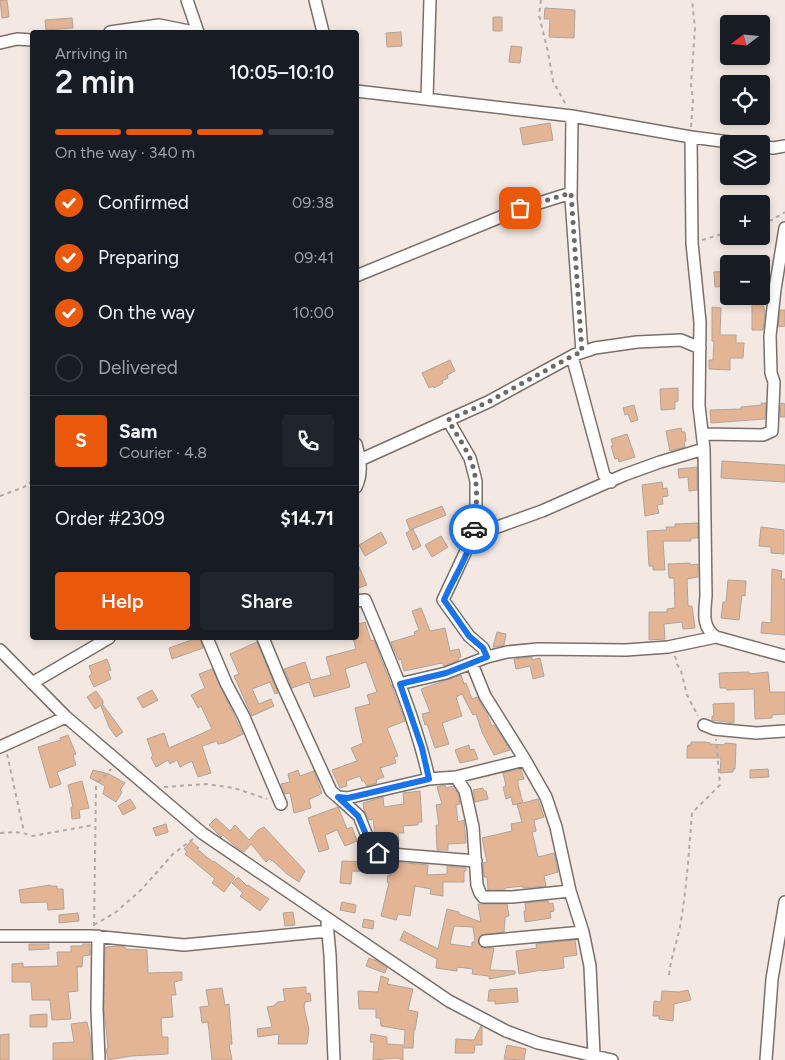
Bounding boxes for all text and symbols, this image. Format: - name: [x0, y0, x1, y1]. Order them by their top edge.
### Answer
- north arrow: [720, 15, 770, 65]
- map controls: [720, 15, 770, 305]
- text: Arriving in: [55, 44, 127, 63]
- text: 10:05–10:10: [229, 61, 334, 84]
- text: 2 min: [55, 63, 135, 101]
- button: locate: [720, 75, 770, 125]
- button: layers: [720, 135, 770, 185]
- text: On the way · 340 m: [55, 143, 195, 162]
- pin: [499, 187, 541, 229]
- icon: check: [55, 189, 83, 217]
- text: Confirmed: [98, 191, 189, 214]
- text: 09:38: [292, 193, 334, 212]
- icon: bag: [506, 194, 534, 222]
- button: +: [720, 195, 770, 245]
- icon: check: [55, 244, 83, 272]
- text: Preparing: [98, 246, 179, 269]
- text: 09:41: [294, 248, 334, 267]
- button: −: [720, 255, 770, 305]
- icon: check: [55, 299, 83, 327]
- text: On the way: [98, 301, 195, 324]
- text: 10:00: [293, 303, 334, 322]
- text: Delivered: [98, 356, 178, 379]
- button: phone: [282, 415, 334, 467]
- text: Sam: [119, 420, 157, 443]
- text: S: [75, 429, 87, 452]
- text: Courier · 4.8: [119, 443, 207, 462]
- courier: [449, 504, 499, 554]
- text: Order #2309: [55, 507, 165, 530]
- text: $14.71: [280, 507, 334, 530]
- icon: car: [460, 515, 488, 543]
- button: Help: [55, 572, 190, 630]
- button: Share: [200, 572, 334, 630]
- pin: [357, 832, 399, 874]
- icon: home: [364, 839, 392, 867]

